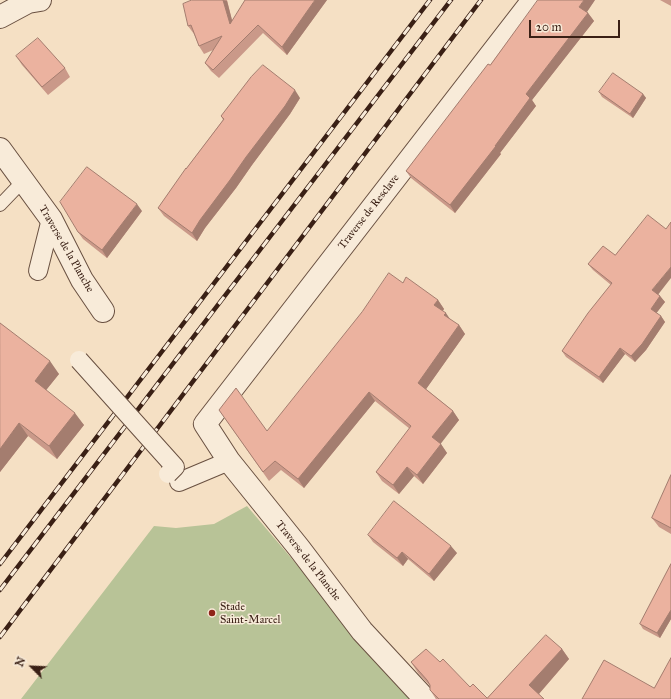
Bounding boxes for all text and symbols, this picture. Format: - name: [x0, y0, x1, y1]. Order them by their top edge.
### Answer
- scale bar: [531, 12, 622, 38]
- text: 20 m: [536, 20, 562, 34]
- street label: Traverse de Resclave: [336, 172, 402, 252]
- street label: Traverse de la Planche: [36, 203, 96, 295]
- street label: Traverse de la Planche: [273, 518, 343, 604]
- place label: Stade Saint-Marcel: [220, 600, 281, 626]
- marker: Stade Saint-Marcel: [207, 608, 217, 618]
- north arrow: [12, 647, 52, 687]
- text: N: [13, 655, 28, 669]

